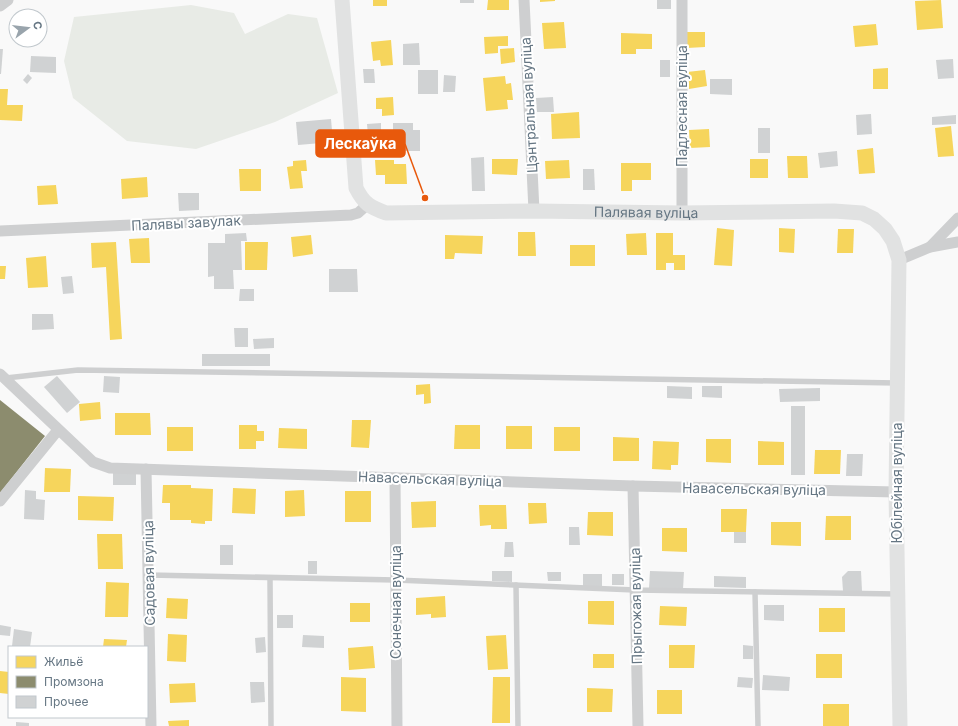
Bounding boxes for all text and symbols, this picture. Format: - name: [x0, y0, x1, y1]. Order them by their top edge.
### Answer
- north arrow: [8, 8, 48, 48]
- text: С: [30, 20, 45, 31]
- street label: Цэнтральная вуліца: [516, 37, 541, 173]
- street label: Падлесная вуліца: [673, 45, 690, 167]
- callout: Лескаўка: [316, 130, 405, 157]
- text: Лескаўка: [324, 134, 396, 153]
- street label: Палявая вуліца: [594, 203, 698, 221]
- street label: Палявы завулак: [131, 211, 242, 234]
- street label: Юбілейная вуліца: [888, 422, 905, 544]
- street label: Навасельская вуліца: [358, 467, 502, 490]
- street label: Навасельская вуліца: [682, 479, 826, 498]
- street label: Садовая вуліца: [139, 520, 158, 626]
- street label: Сонечная вуліца: [387, 545, 404, 659]
- street label: Прыгожая вуліца: [626, 547, 645, 665]
- legend: [8, 646, 148, 718]
- text: Жильё: [44, 654, 83, 669]
- text: Промзона: [44, 674, 104, 689]
- text: Прочее: [44, 694, 89, 709]

